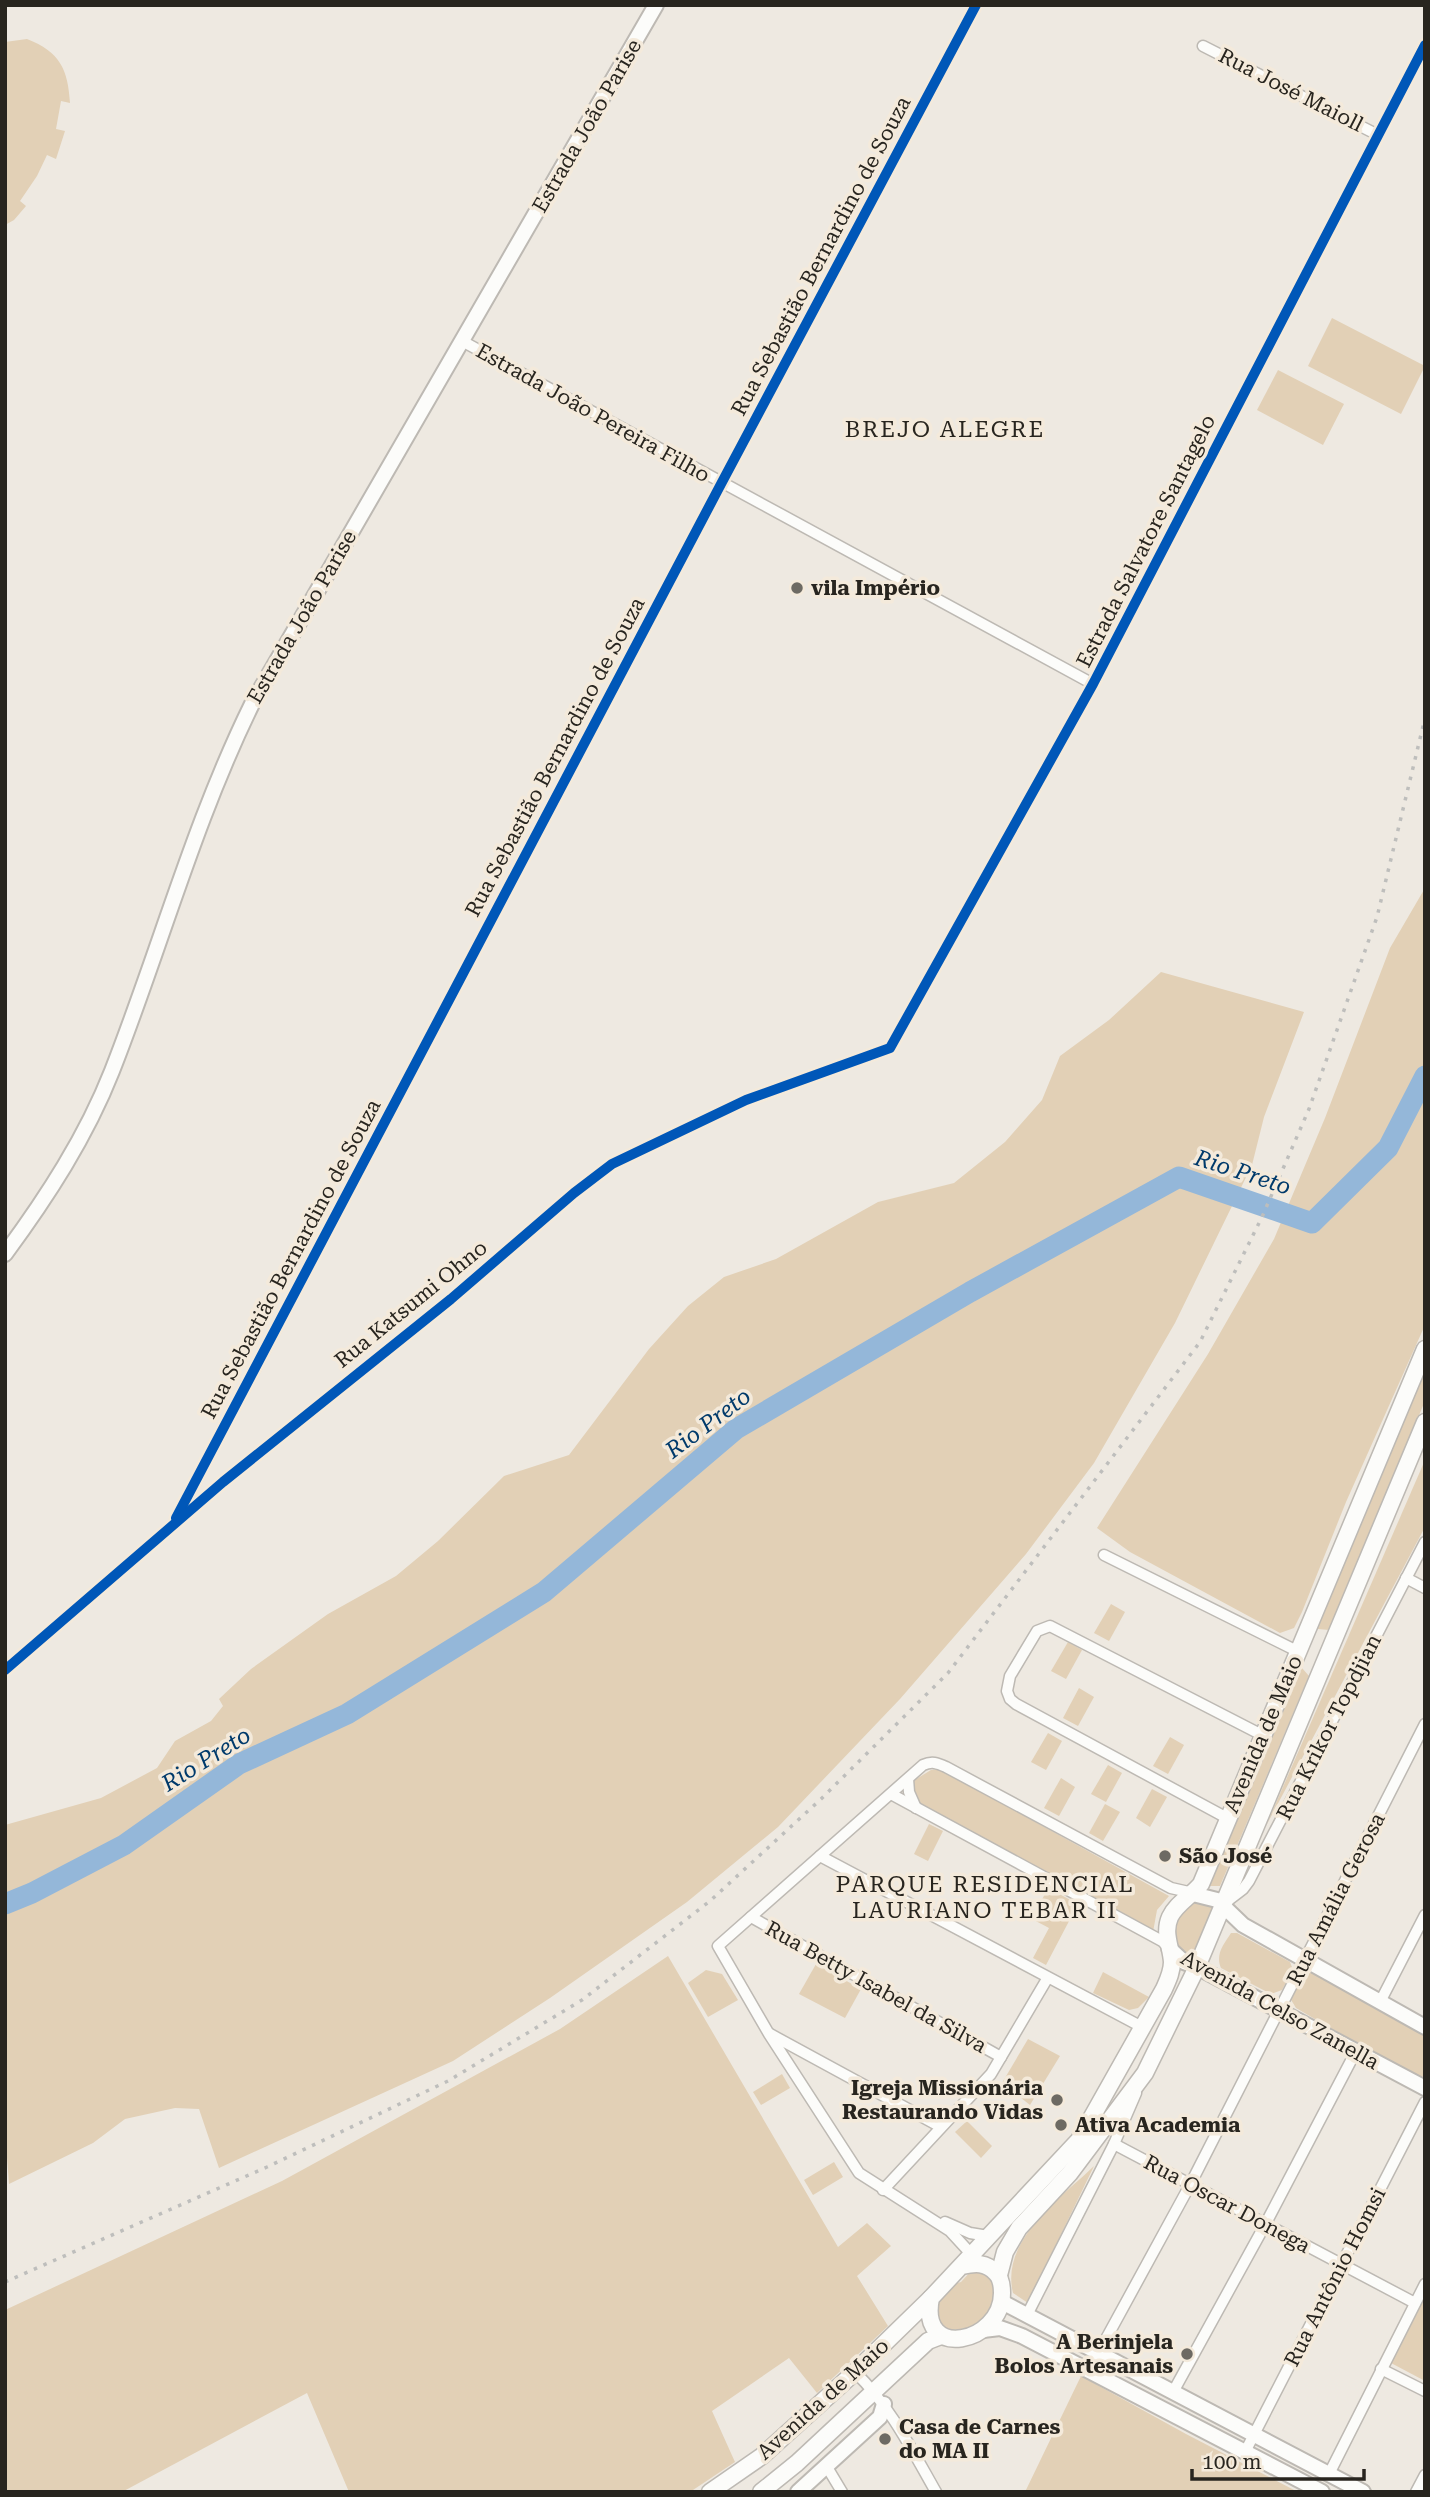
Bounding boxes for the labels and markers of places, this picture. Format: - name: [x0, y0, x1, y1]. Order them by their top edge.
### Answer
- place label: vila Império: [811, 576, 940, 600]
- marker: vila Império: [789, 580, 805, 596]
- place label: São José: [1179, 1844, 1272, 1868]
- marker: São José: [1157, 1848, 1173, 1864]
- place label: Igreja Missionária Restaurando Vidas: [842, 2076, 1044, 2124]
- marker: Igreja Missionária Restaurando Vidas: [1049, 2092, 1065, 2108]
- place label: Ativa Academia: [1075, 2113, 1241, 2137]
- marker: Ativa Academia: [1053, 2117, 1069, 2133]
- place label: A Berinjela Bolos Artesanais: [995, 2330, 1174, 2378]
- marker: A Berinjela Bolos Artesanais: [1179, 2346, 1195, 2362]
- place label: Casa de Carnes do MA II: [899, 2415, 1060, 2463]
- marker: Casa de Carnes do MA II: [877, 2431, 893, 2447]

